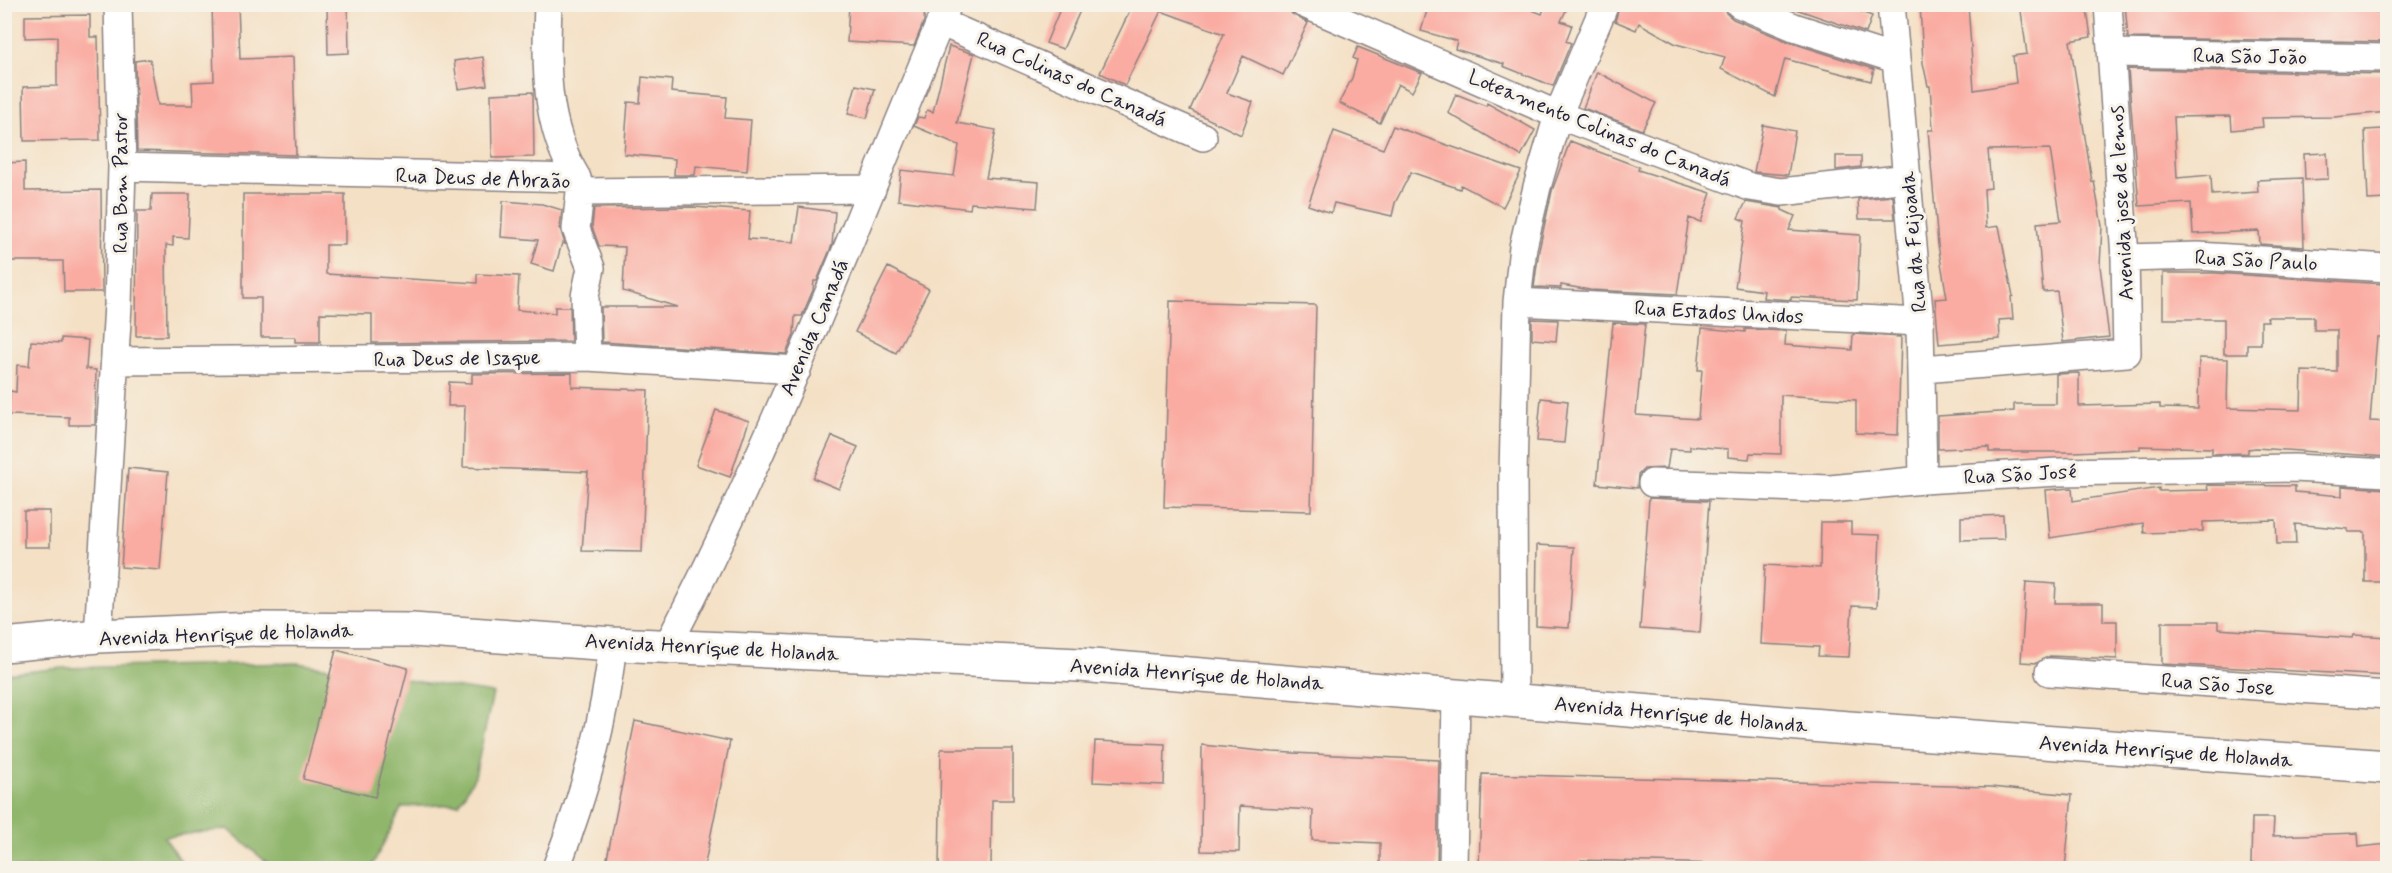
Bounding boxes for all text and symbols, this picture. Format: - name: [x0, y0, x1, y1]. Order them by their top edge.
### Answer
- street label: Rua Colinas do Canadá: [972, 25, 1171, 134]
- street label: Rua São João: [2193, 42, 2307, 72]
- street label: Loteamento Colinas do Canadá: [1464, 63, 1735, 195]
- street label: Avenida jose de lemos: [2103, 105, 2141, 301]
- street label: Rua Bom Pastor: [107, 112, 135, 254]
- street label: Rua Deus de Abraão: [395, 162, 571, 196]
- street label: Rua da Feijoada: [1894, 170, 1934, 313]
- street label: Rua São Paulo: [2194, 244, 2318, 278]
- street label: Avenida Canadá: [774, 255, 856, 400]
- street label: Rua Estados Unidos: [1634, 295, 1804, 331]
- street label: Rua Deus de Isaque: [373, 344, 541, 374]
- street label: Rua São José: [1963, 458, 2077, 492]
- street label: Avenida Henrique de Holanda: [98, 617, 354, 653]
- street label: Avenida Henrique de Holanda: [584, 627, 840, 669]
- street label: Avenida Henrique de Holanda: [1069, 652, 1325, 698]
- street label: Rua São Jose: [2160, 667, 2276, 703]
- street label: Avenida Henrique de Holanda: [1553, 690, 1809, 740]
- street label: Avenida Henrique de Holanda: [2038, 729, 2294, 775]

